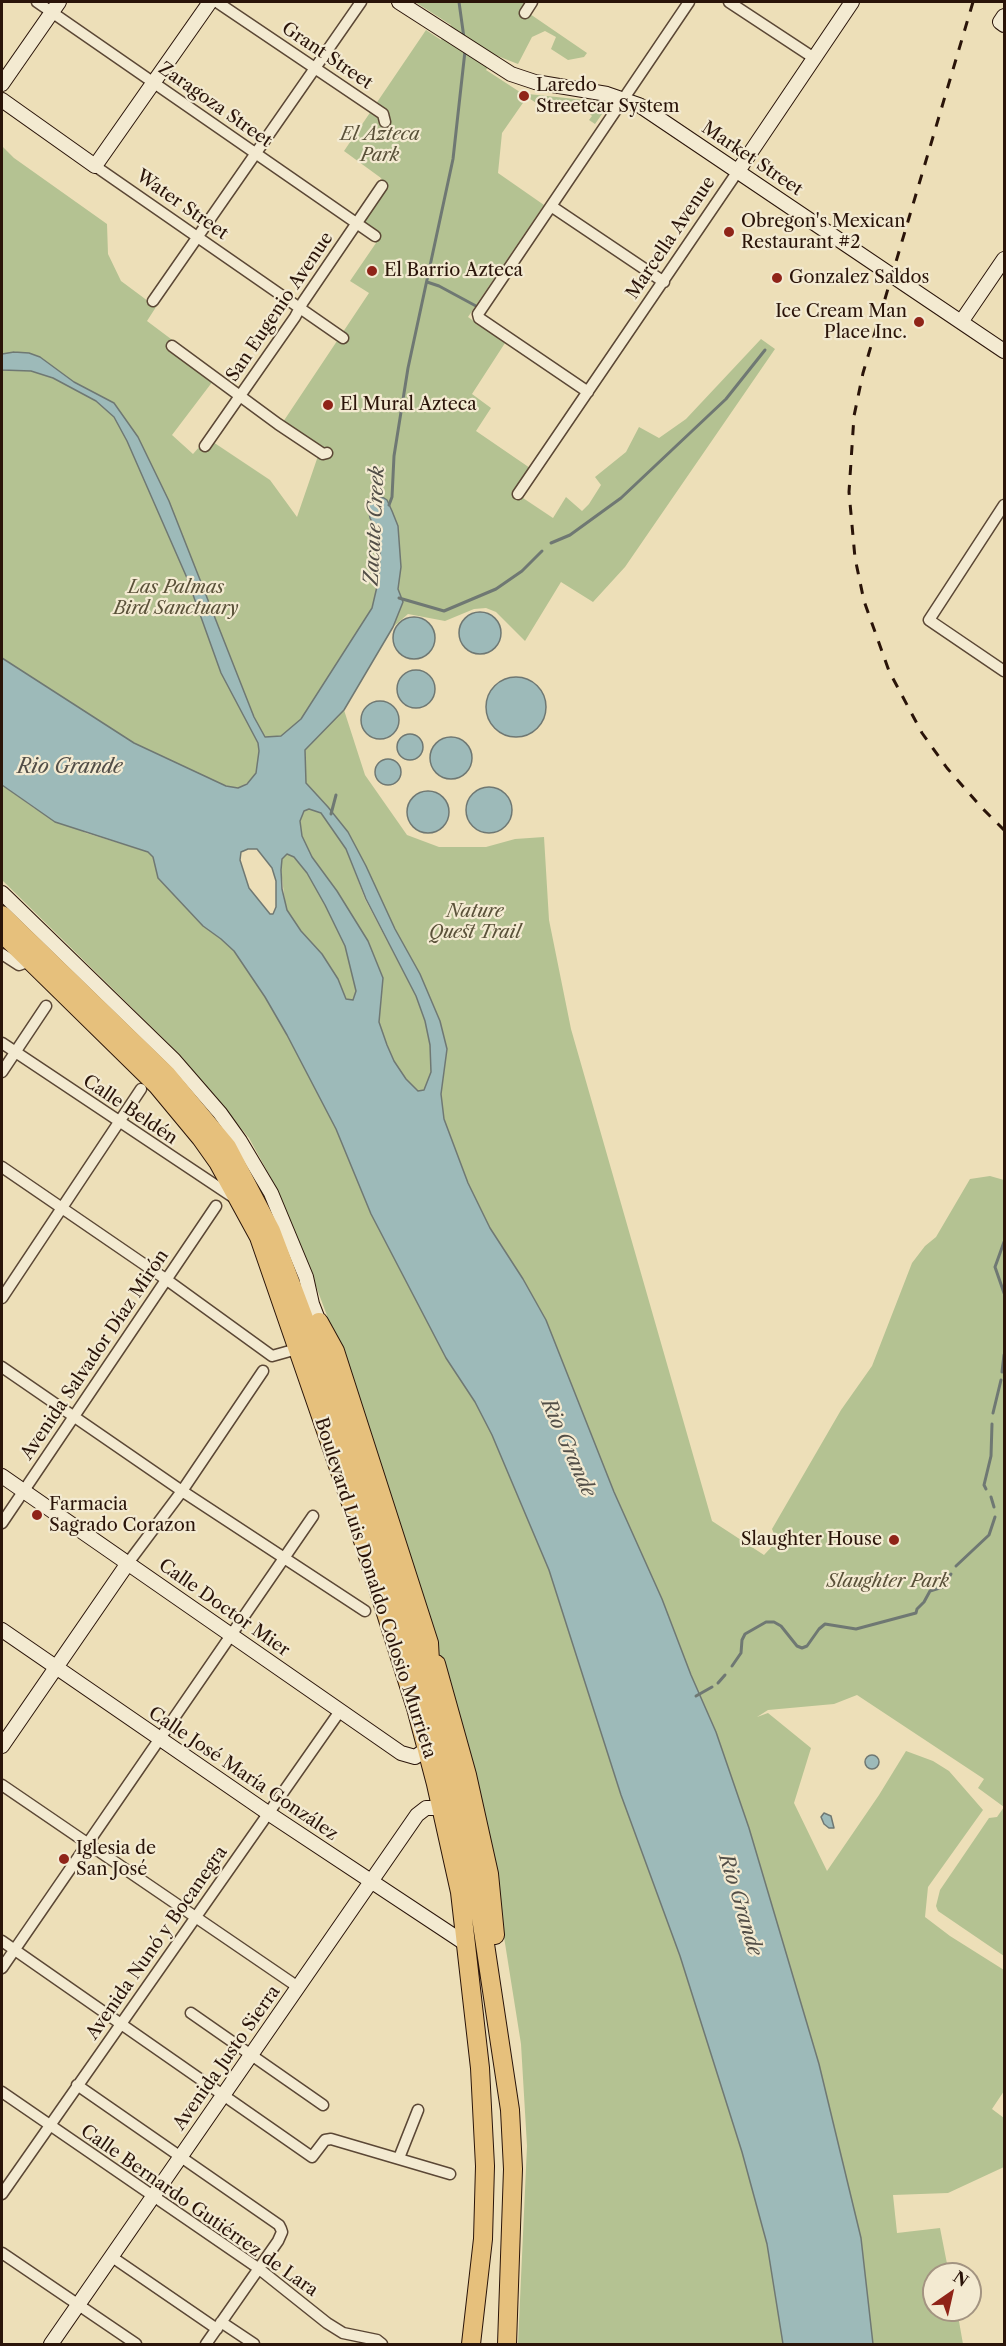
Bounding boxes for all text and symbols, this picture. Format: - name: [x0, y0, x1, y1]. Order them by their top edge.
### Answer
- street label: Grant Street: [277, 18, 377, 94]
- street label: Zaragoza Street: [154, 58, 276, 152]
- place label: Laredo Streetcar System: [536, 75, 680, 118]
- marker: Laredo Streetcar System: [517, 89, 531, 103]
- street label: Market Street: [697, 117, 807, 201]
- park label: El Azteca Park: [340, 124, 420, 166]
- street label: Water Street: [132, 165, 232, 245]
- street label: Marcella Avenue: [622, 173, 720, 303]
- place label: Obregon's Mexican Restaurant #2: [741, 211, 905, 254]
- marker: Obregon's Mexican Restaurant #2: [722, 225, 736, 239]
- street label: San Eugenio Avenue: [222, 228, 338, 386]
- place label: El Barrio Azteca: [384, 260, 523, 282]
- marker: El Barrio Azteca: [365, 264, 379, 278]
- place label: Gonzalez Saldos: [789, 267, 929, 289]
- marker: Gonzalez Saldos: [770, 271, 784, 285]
- place label: Ice Cream Man Place Inc.: [775, 301, 907, 344]
- marker: Ice Cream Man Place Inc.: [912, 315, 926, 329]
- place label: El Mural Azteca: [340, 394, 477, 416]
- marker: El Mural Azteca: [321, 398, 335, 412]
- water label: Zacate Creek: [360, 465, 390, 587]
- park label: Las Palmas Bird Sanctuary: [113, 577, 239, 620]
- water label: Rio Grande: [17, 755, 123, 779]
- park label: Nature Quest Trail: [429, 901, 521, 944]
- street label: Calle Beldén: [79, 1071, 181, 1149]
- street label: Avenida Salvador Díaz Mirón: [16, 1246, 174, 1464]
- water label: Rio Grande: [536, 1395, 600, 1501]
- street label: Boulevard Luis Donaldo Colosio Murrieta: [310, 1415, 440, 1761]
- place label: Farmacia Sagrado Corazon: [49, 1494, 196, 1537]
- marker: Farmacia Sagrado Corazon: [30, 1508, 44, 1522]
- place label: Slaughter House: [741, 1529, 882, 1551]
- marker: Slaughter House: [887, 1533, 901, 1547]
- street label: Calle Doctor Mier: [154, 1555, 294, 1661]
- park label: Slaughter Park: [827, 1571, 949, 1593]
- street label: Calle José María González: [144, 1702, 342, 1846]
- place label: Iglesia de San José: [76, 1838, 156, 1880]
- street label: Avenida Nunó y Bocanegra: [82, 1842, 232, 2044]
- water label: Rio Grande: [713, 1851, 767, 1959]
- marker: Iglesia de San José: [57, 1852, 71, 1866]
- street label: Avenida Justo Sierra: [169, 1981, 285, 2135]
- street label: Calle Bernardo Gutiérrez de Lara: [76, 2120, 322, 2302]
- north arrow: [922, 2262, 982, 2322]
- text: N: [950, 2267, 972, 2291]

